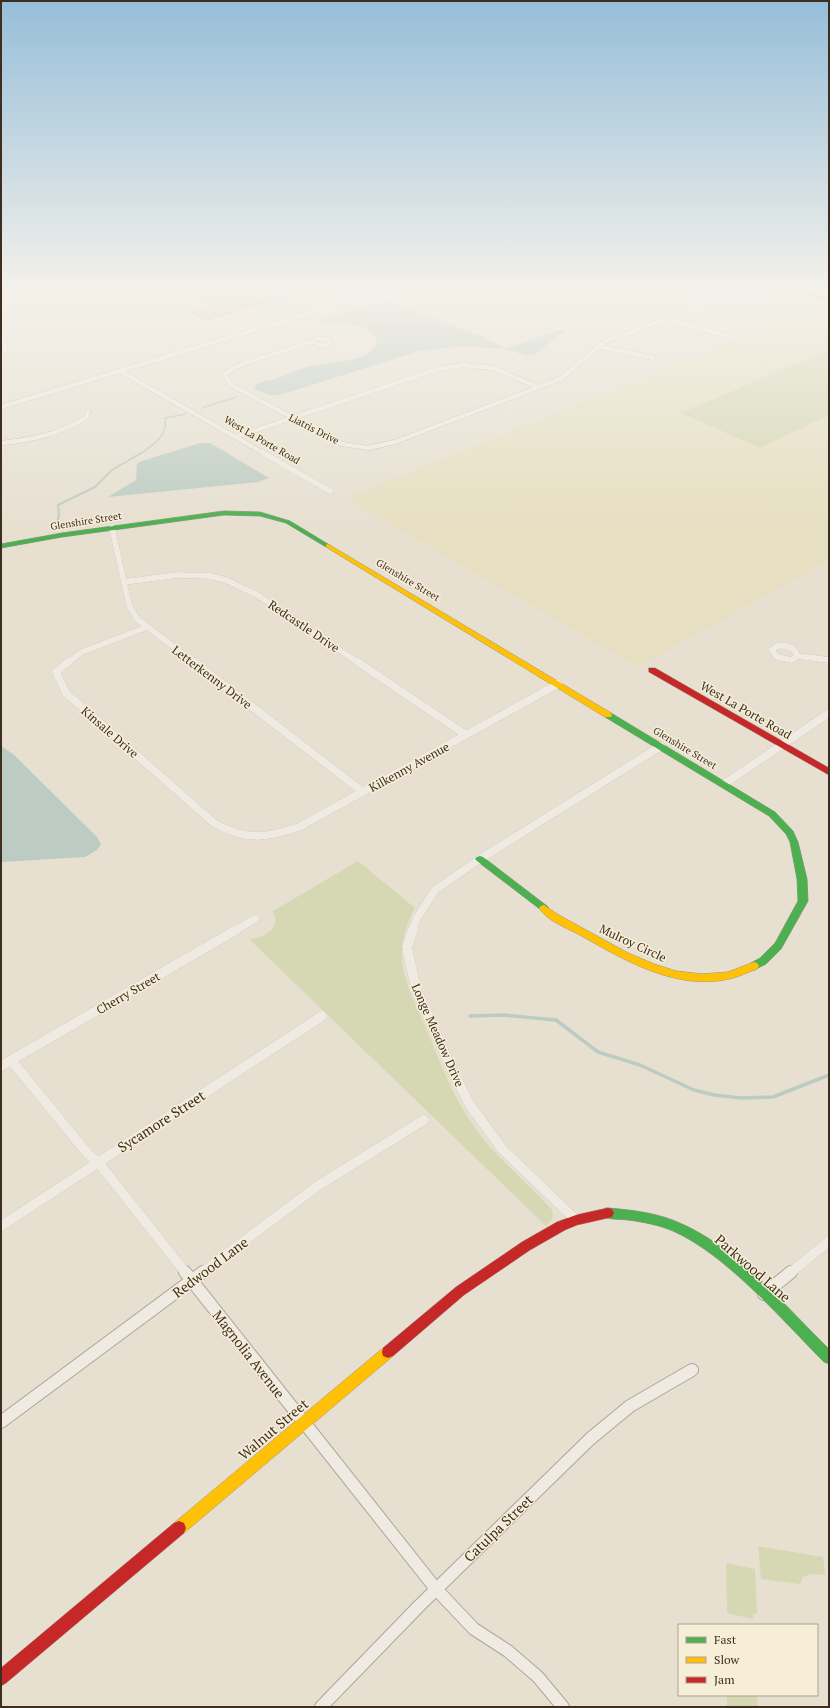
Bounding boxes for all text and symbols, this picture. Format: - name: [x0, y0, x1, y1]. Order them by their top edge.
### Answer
- street label: Liatris Drive: [287, 411, 341, 447]
- street label: West La Porte Road: [222, 413, 303, 467]
- street label: Glenshire Street: [49, 509, 123, 533]
- street label: Glenshire Street: [374, 556, 442, 604]
- street label: Redcastle Drive: [266, 597, 342, 655]
- street label: Letterkenny Drive: [169, 642, 255, 712]
- street label: West La Porte Road: [698, 678, 795, 742]
- street label: Kinsale Drive: [78, 703, 142, 761]
- street label: Glenshire Street: [651, 724, 719, 772]
- street label: Kilkenny Avenue: [366, 739, 452, 795]
- street label: Mulroy Circle: [597, 921, 669, 965]
- street label: Cherry Street: [93, 968, 163, 1017]
- street label: Longe Meadow Drive: [408, 981, 468, 1089]
- street label: Sycamore Street: [114, 1085, 209, 1156]
- street label: Parkwood Lane: [711, 1230, 795, 1306]
- street label: Redwood Lane: [168, 1232, 252, 1302]
- street label: Magnolia Avenue: [209, 1306, 289, 1402]
- street label: Walnut Street: [234, 1394, 313, 1464]
- street label: Catulpa Street: [459, 1490, 537, 1566]
- legend: [678, 1624, 818, 1696]
- text: Fast: [714, 1632, 737, 1647]
- text: Slow: [714, 1652, 740, 1667]
- text: Jam: [714, 1672, 735, 1687]

